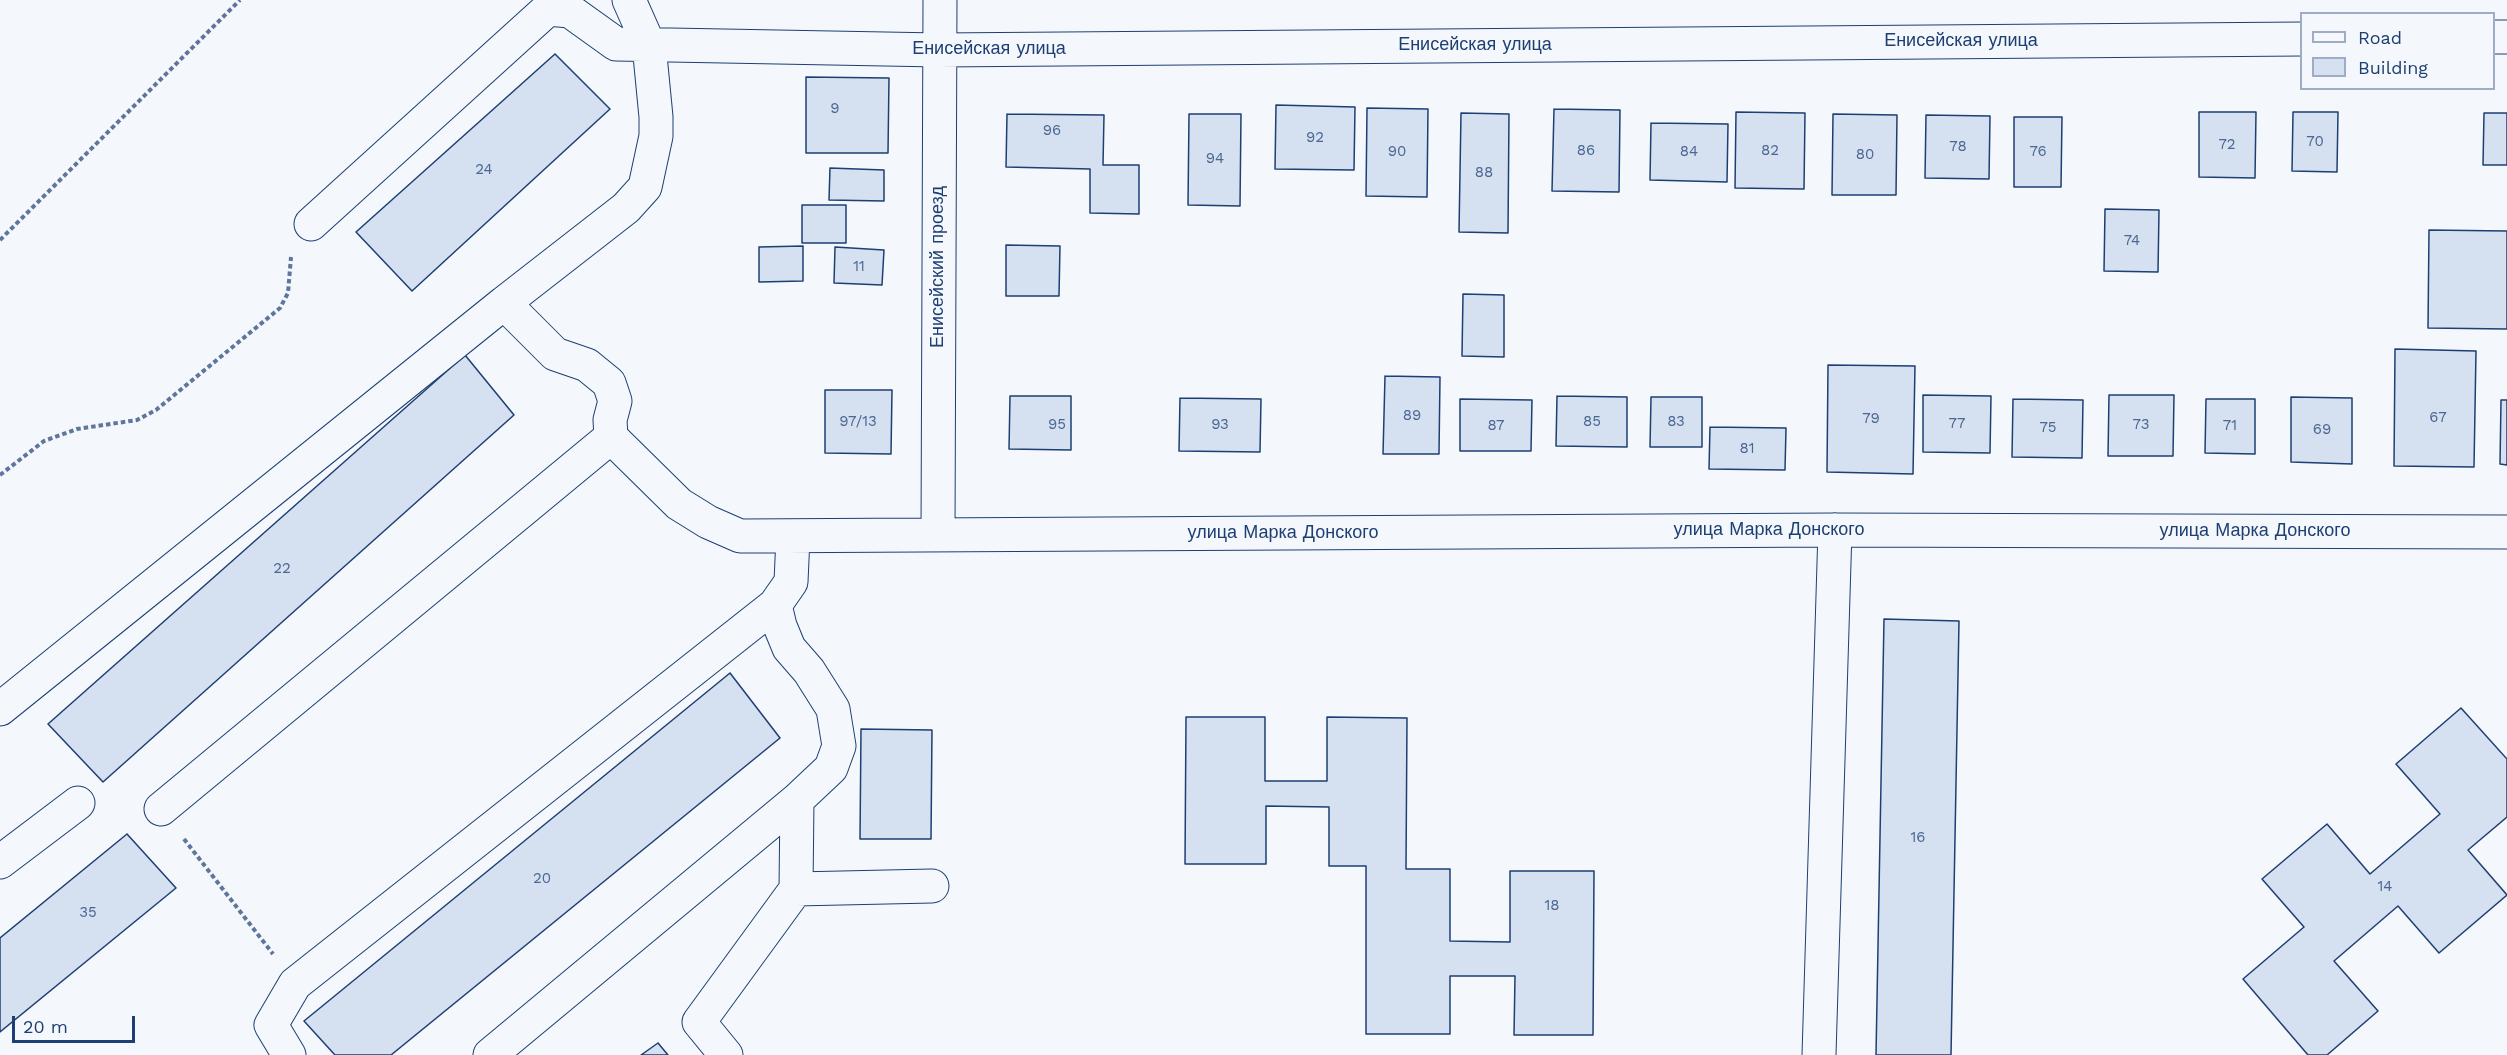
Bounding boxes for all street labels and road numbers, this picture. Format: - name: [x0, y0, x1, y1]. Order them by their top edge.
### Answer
- street label: Енисейская улица: [1884, 30, 2038, 52]
- street label: Енисейская улица: [1398, 34, 1552, 56]
- street label: Енисейская улица: [912, 38, 1066, 60]
- street label: Енисейский проезд: [927, 186, 949, 348]
- street label: улица Марка Донского: [1674, 519, 1864, 541]
- street label: улица Марка Донского: [2160, 520, 2350, 542]
- street label: улица Марка Донского: [1188, 522, 1378, 544]

